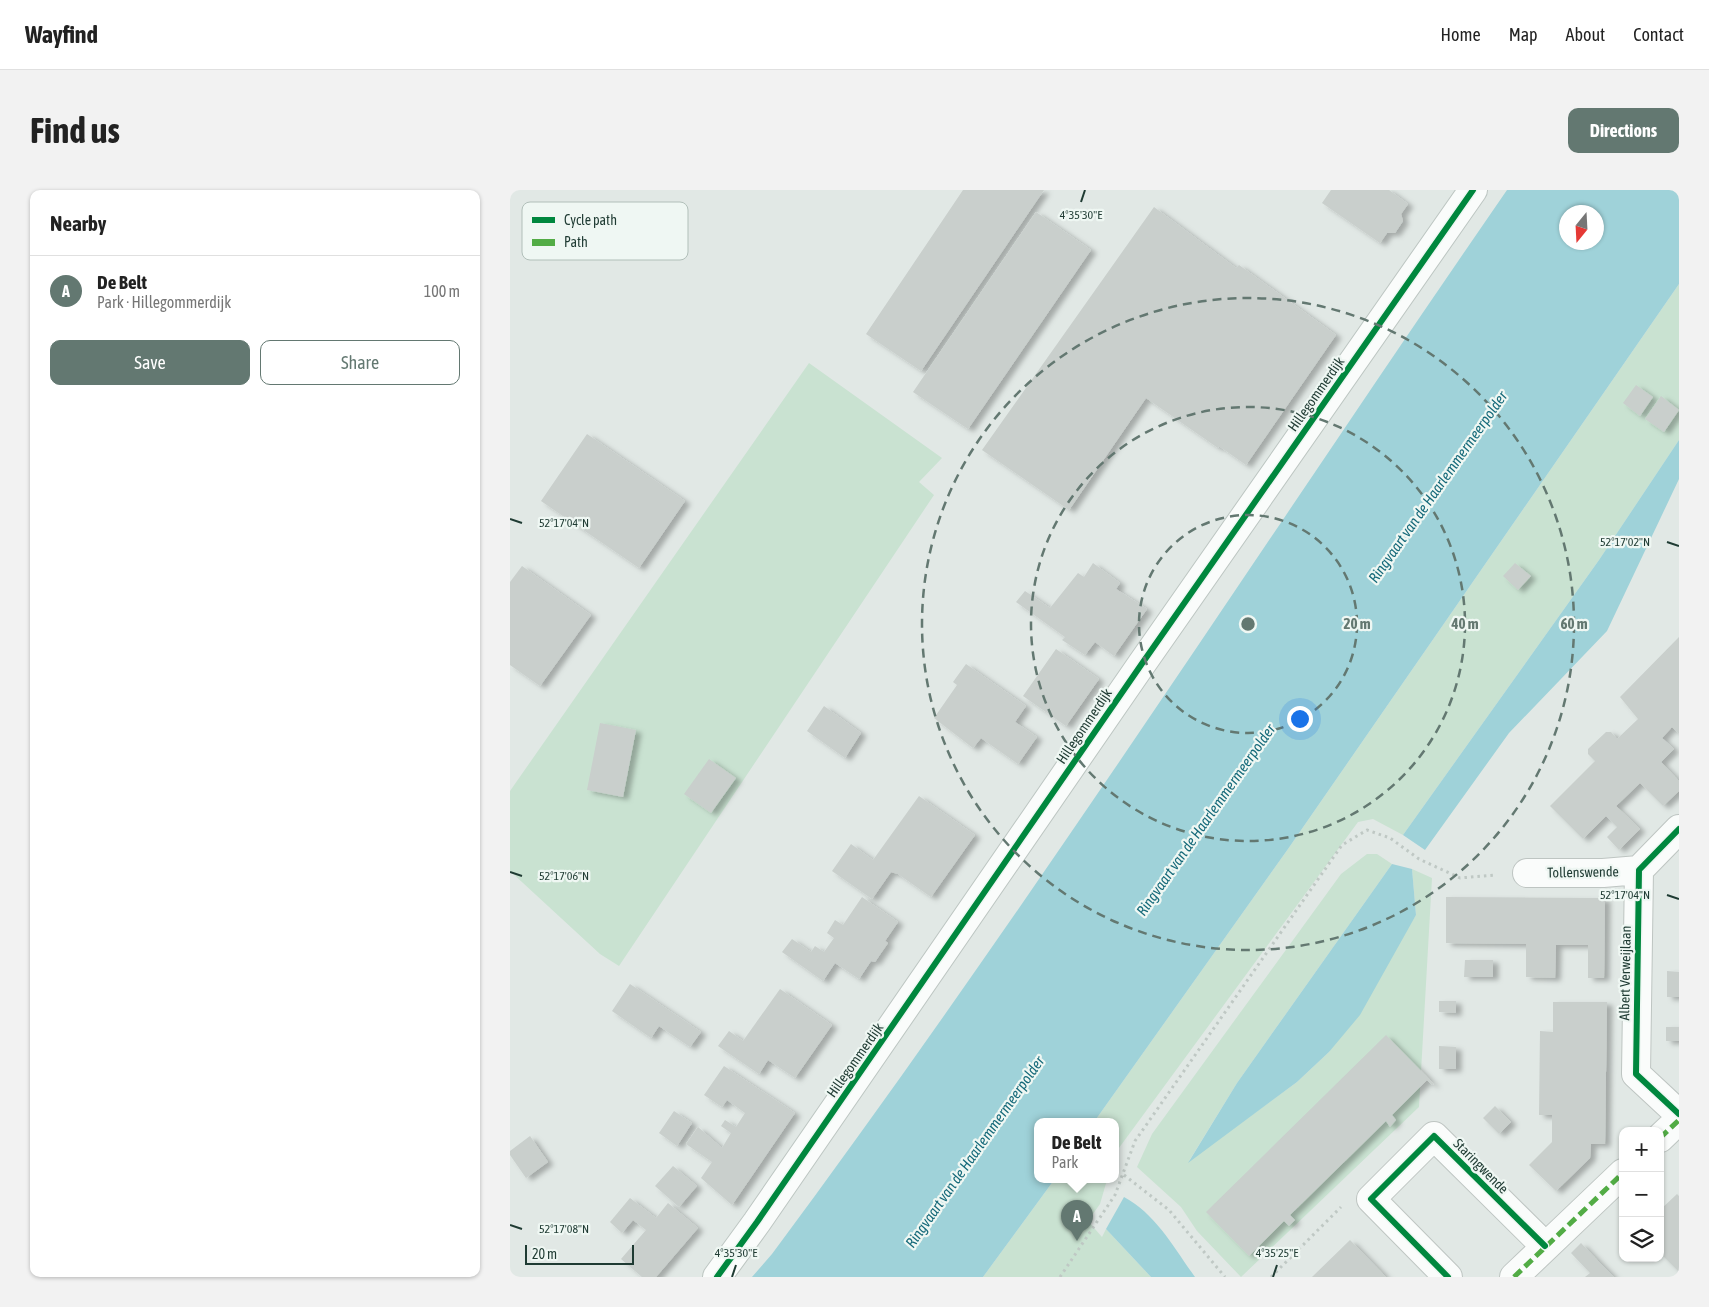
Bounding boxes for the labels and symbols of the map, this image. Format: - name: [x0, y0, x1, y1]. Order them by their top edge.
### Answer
- legend: [522, 202, 688, 260]
- north arrow: [1559, 205, 1604, 250]
- text: 4°35'30"E: [1060, 208, 1102, 222]
- text: Cycle path: [564, 212, 617, 228]
- text: Path: [564, 234, 588, 250]
- street label: Hillegommerdijk: [1284, 354, 1348, 434]
- water label: Ringvaart van de Haarlemmermeerpolder: [1365, 387, 1511, 586]
- text: 52°17'04"N: [539, 516, 589, 530]
- text: 52°17'02"N: [1600, 535, 1650, 549]
- centre of rings: [1239, 615, 1257, 633]
- text: 20 m: [1344, 615, 1371, 632]
- text: 40 m: [1451, 615, 1479, 632]
- text: 60 m: [1561, 615, 1588, 632]
- street label: Hillegommerdijk: [1053, 685, 1115, 767]
- your location: [1287, 706, 1313, 732]
- water label: Ringvaart van de Haarlemmermeerpolder: [1133, 720, 1279, 919]
- street label: Tollenswende: [1547, 863, 1619, 881]
- text: 52°17'06"N: [539, 869, 589, 883]
- text: 52°17'04"N: [1600, 888, 1650, 902]
- street label: Albert Verweijlaan: [1616, 925, 1634, 1021]
- street label: Hillegommerdijk: [823, 1020, 887, 1100]
- water label: Ringvaart van de Haarlemmermeerpolder: [902, 1052, 1048, 1251]
- street label: Staringwende: [1450, 1135, 1512, 1197]
- pin: A: [1061, 1200, 1093, 1241]
- text: 52°17'08"N: [539, 1222, 589, 1236]
- scale bar: [525, 1242, 634, 1265]
- text: 4°35'30"E: [715, 1246, 757, 1260]
- text: 4°35'25"E: [1256, 1246, 1298, 1260]

